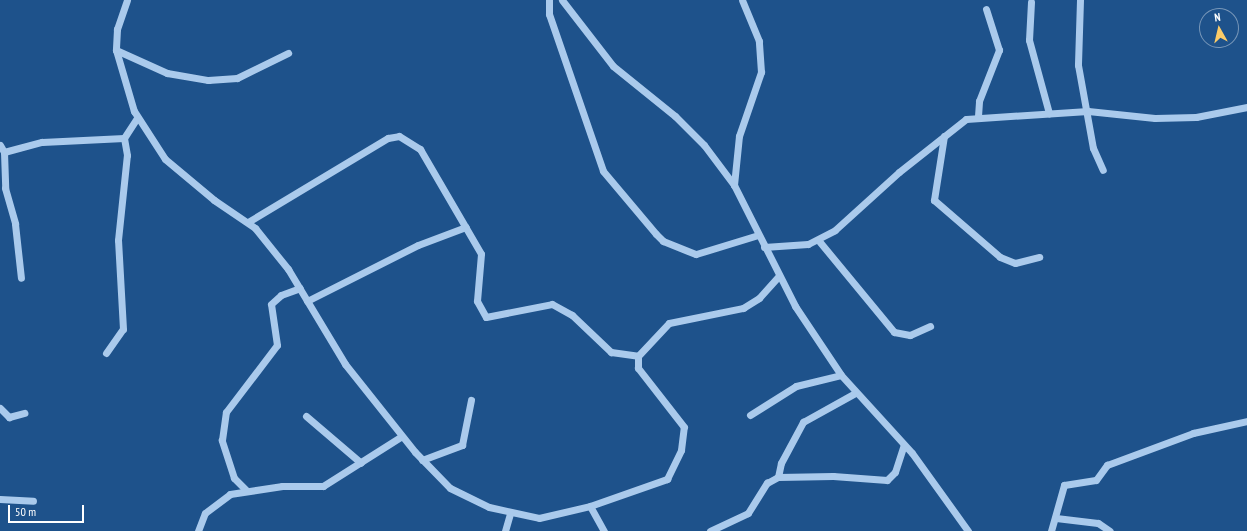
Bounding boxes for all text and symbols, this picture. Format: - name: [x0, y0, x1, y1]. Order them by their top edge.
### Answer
- north arrow: [1199, 8, 1239, 48]
- text: N: [1214, 10, 1221, 24]
- scale bar: [10, 497, 86, 523]
- text: 50 m: [15, 504, 36, 519]

